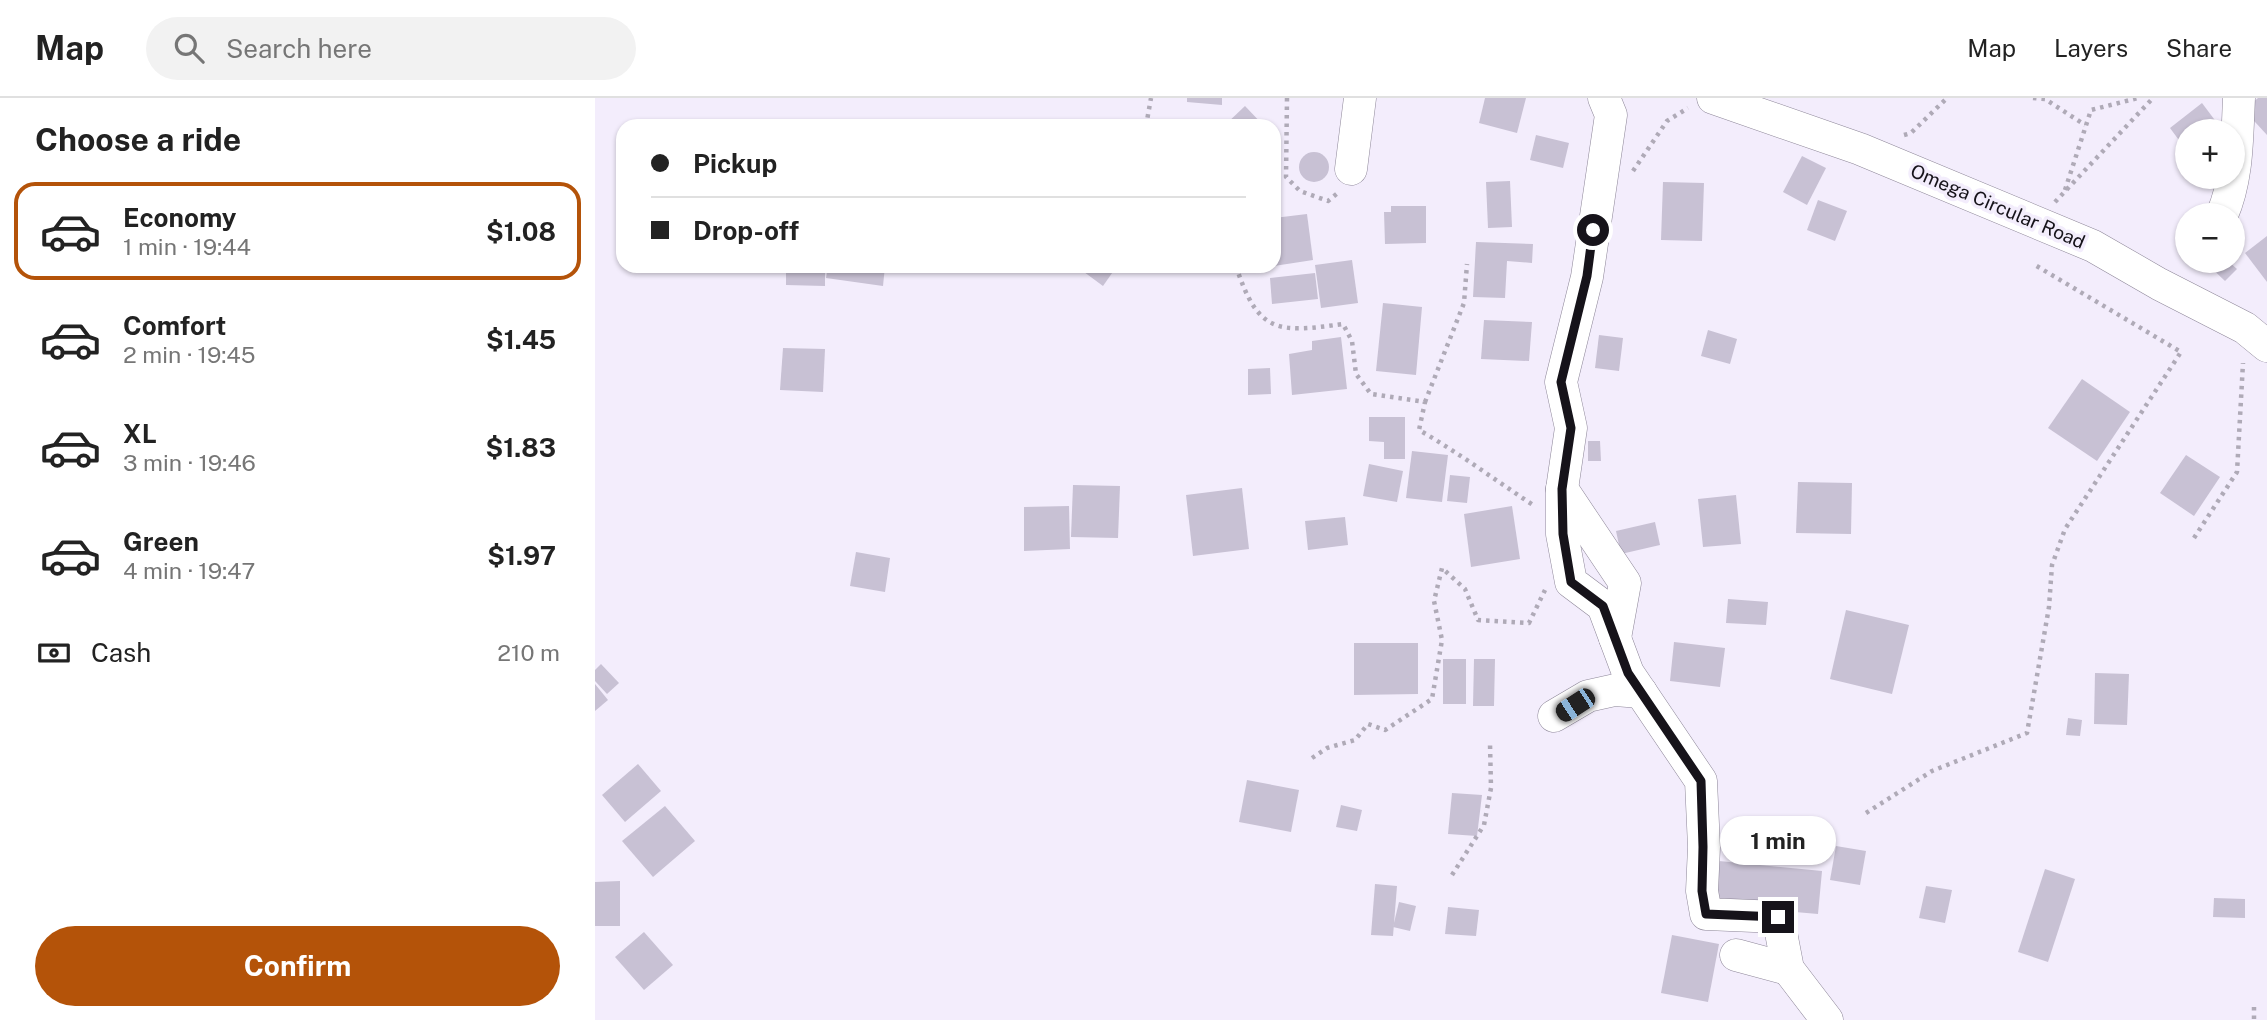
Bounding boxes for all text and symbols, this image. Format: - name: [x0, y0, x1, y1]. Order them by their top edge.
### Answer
- search box: [146, 17, 636, 80]
- text: Map: [35, 29, 104, 67]
- icon: search: [170, 29, 208, 67]
- text: Search here: [226, 33, 372, 64]
- text: Map: [1967, 34, 2016, 62]
- text: Layers: [2054, 34, 2128, 62]
- text: Share: [2166, 34, 2232, 62]
- map controls: [2175, 119, 2245, 273]
- button: +: [2175, 119, 2245, 189]
- text: Choose a ride: [35, 121, 241, 158]
- text: Pickup: [693, 148, 777, 179]
- street label: Omega Circular Road: [1907, 159, 2089, 253]
- icon: car: [39, 200, 102, 263]
- text: Economy: [123, 202, 236, 233]
- button: −: [2175, 203, 2245, 273]
- route start: [1577, 214, 1609, 246]
- text: Drop-off: [693, 215, 799, 246]
- text: $1.08: [486, 216, 556, 247]
- text: 1 min · 19:44: [123, 233, 251, 260]
- icon: car: [39, 308, 102, 371]
- text: Comfort: [123, 310, 226, 341]
- text: $1.45: [486, 324, 556, 355]
- text: 2 min · 19:45: [123, 341, 255, 368]
- icon: car: [39, 416, 102, 479]
- text: XL: [123, 418, 157, 449]
- text: $1.83: [486, 432, 556, 463]
- text: 3 min · 19:46: [123, 449, 256, 476]
- icon: car: [39, 524, 102, 587]
- text: Green: [123, 526, 199, 557]
- text: $1.97: [487, 540, 556, 571]
- text: 4 min · 19:47: [123, 557, 255, 584]
- icon: cash: [35, 634, 73, 672]
- text: Cash: [91, 637, 151, 668]
- text: 210 m: [497, 639, 560, 666]
- car: [1552, 685, 1599, 725]
- callout: 1 min: [1720, 816, 1836, 864]
- text: 1 min: [1750, 827, 1806, 854]
- route end: [1762, 901, 1794, 933]
- button: Confirm: [35, 926, 560, 1006]

